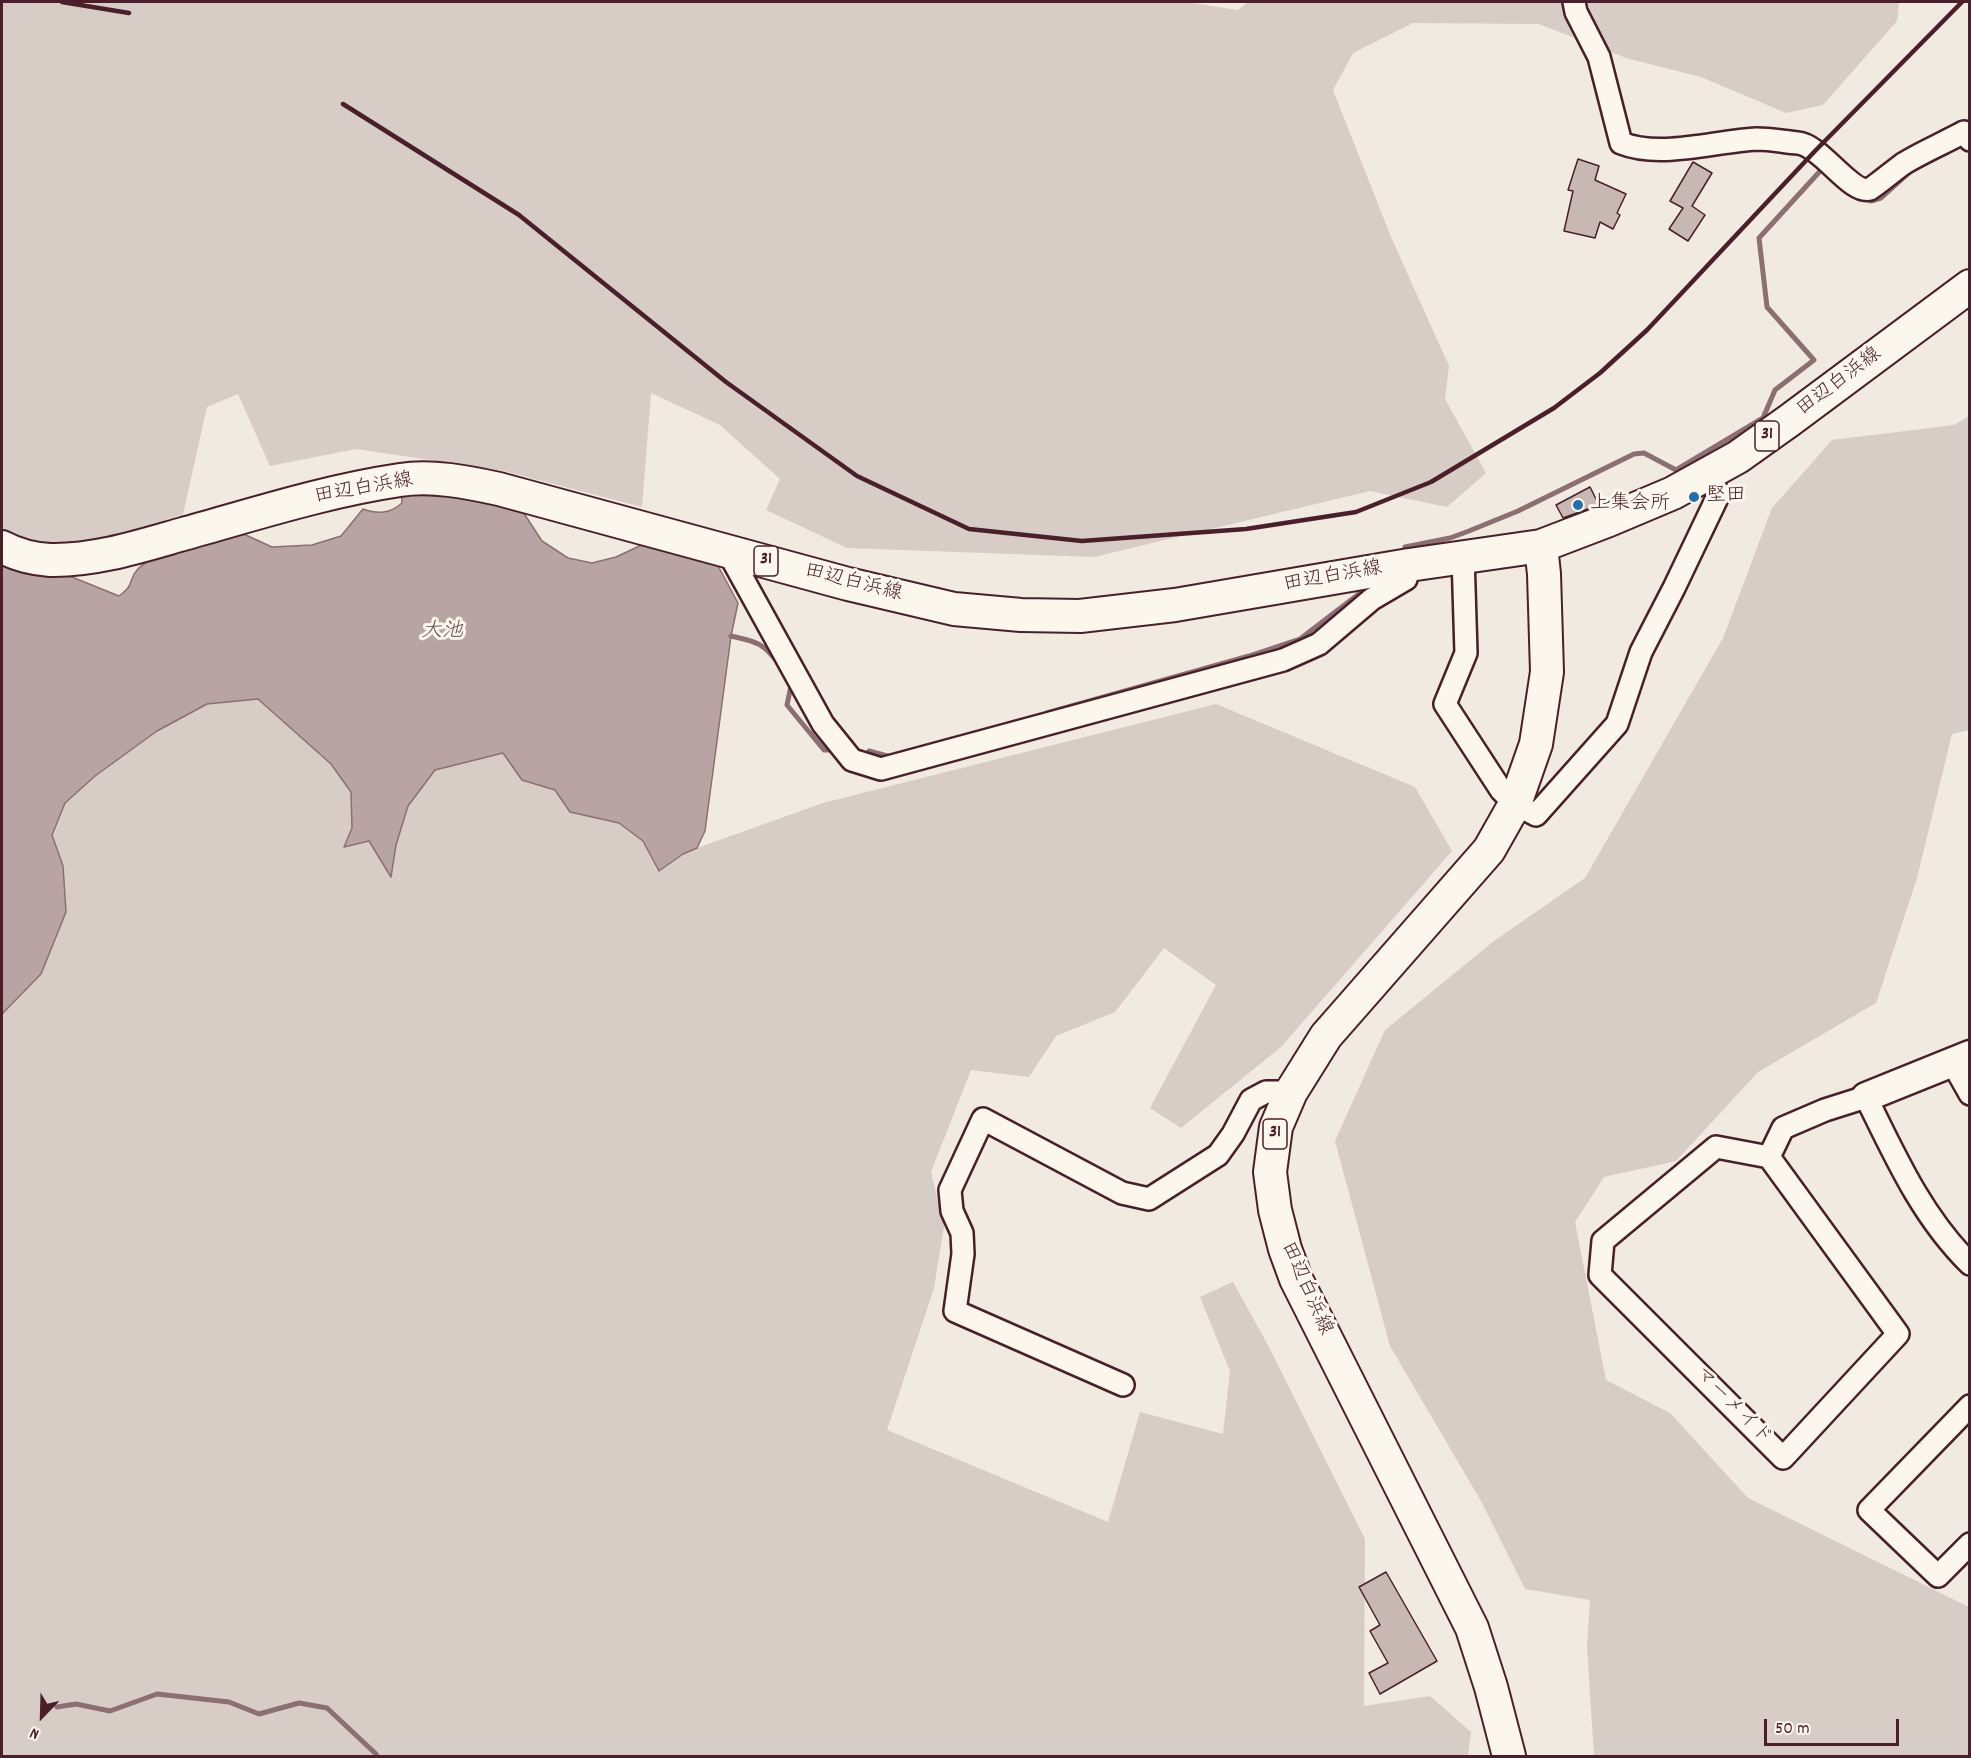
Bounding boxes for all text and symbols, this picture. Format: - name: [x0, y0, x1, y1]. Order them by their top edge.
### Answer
- street label: 田辺白浜線: [1793, 343, 1887, 423]
- road number: 31: [1755, 421, 1779, 451]
- street label: 田辺白浜線: [313, 469, 415, 511]
- place label: 堅田: [1706, 485, 1746, 509]
- marker: 堅田: [1687, 490, 1701, 504]
- place label: 上集会所: [1590, 493, 1670, 517]
- marker: 上集会所: [1571, 498, 1585, 512]
- road number: 31: [754, 546, 778, 576]
- street label: 田辺白浜線: [1282, 557, 1384, 599]
- street label: 田辺白浜線: [802, 560, 904, 608]
- water label: 大池: [421, 620, 463, 646]
- road number: 31: [1263, 1119, 1287, 1149]
- street label: 田辺白浜線: [1274, 1238, 1336, 1340]
- street label: マーメイド: [1688, 1363, 1776, 1451]
- north arrow: [12, 1686, 72, 1746]
- scale bar: [1767, 1707, 1902, 1745]
- text: 50 m: [1775, 1717, 1810, 1742]
- text: N: [27, 1721, 43, 1745]

